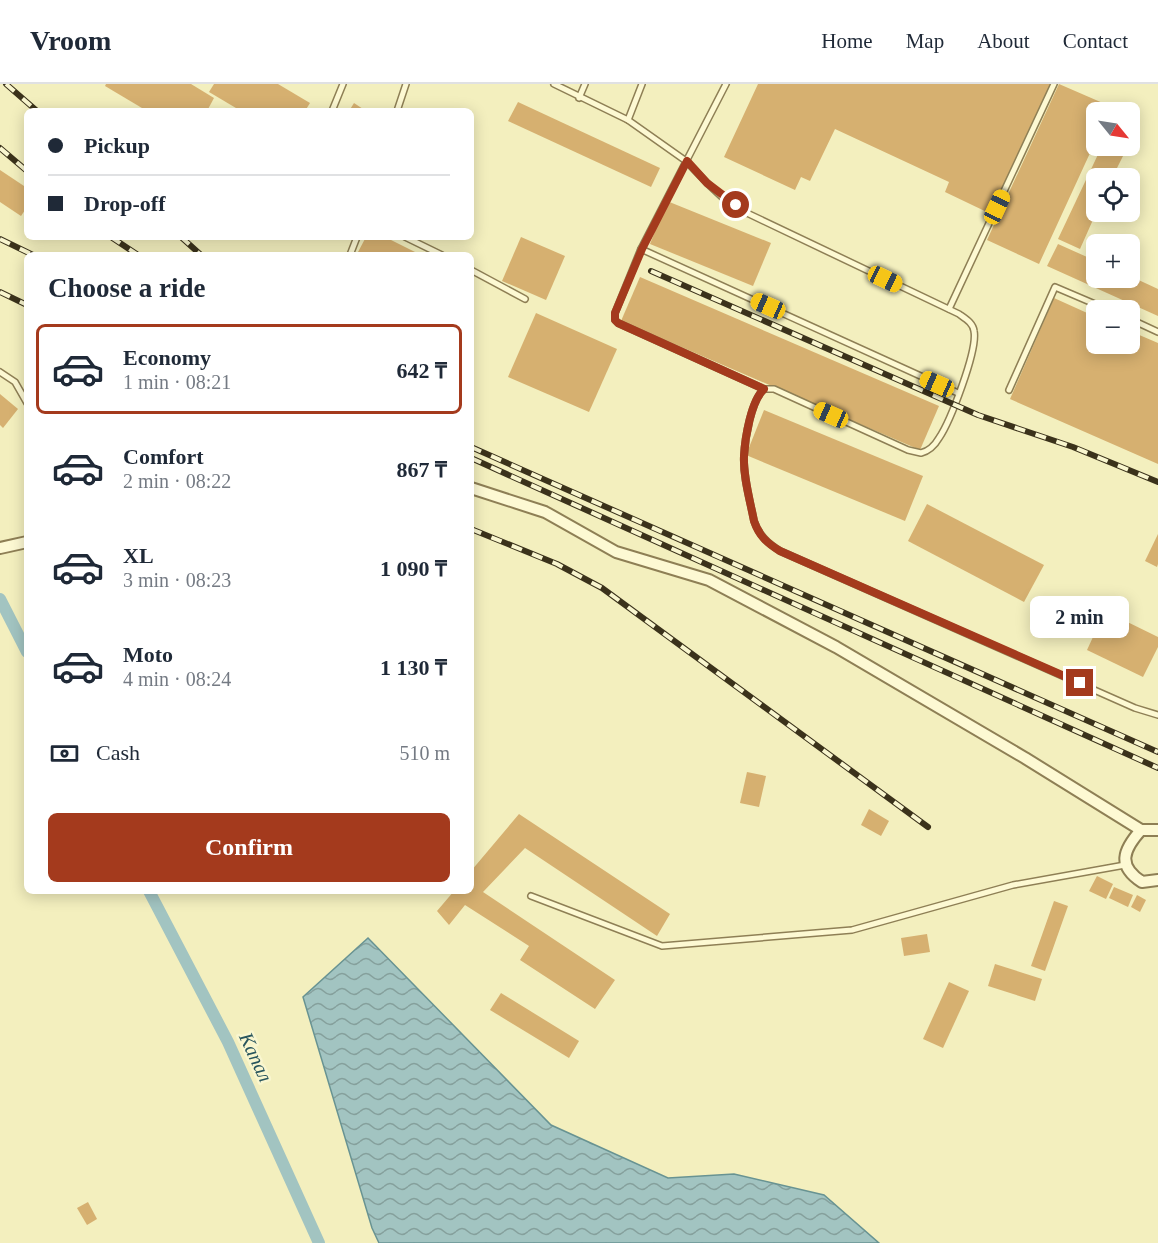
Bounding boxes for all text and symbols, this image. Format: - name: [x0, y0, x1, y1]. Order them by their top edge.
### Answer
- text: Vroom: [30, 25, 111, 56]
- text: Home: [821, 29, 873, 53]
- text: Map: [906, 29, 944, 53]
- text: About: [977, 29, 1030, 53]
- text: Contact: [1063, 29, 1128, 53]
- north arrow: [1086, 102, 1140, 156]
- map controls: [1086, 102, 1140, 354]
- text: Pickup: [84, 133, 150, 158]
- button: locate: [1086, 168, 1140, 222]
- car: [981, 187, 1013, 227]
- text: Drop-off: [84, 191, 165, 216]
- route start: [722, 191, 749, 218]
- button: +: [1086, 234, 1140, 288]
- car: [865, 263, 905, 295]
- text: Choose a ride: [48, 273, 206, 303]
- car: [748, 290, 788, 322]
- button: −: [1086, 300, 1140, 354]
- icon: car: [51, 342, 105, 396]
- text: Economy: [123, 345, 211, 370]
- text: 642 ₸: [396, 358, 447, 383]
- car: [917, 368, 957, 400]
- text: 1 min · 08:21: [123, 371, 231, 393]
- car: [811, 399, 851, 431]
- icon: car: [51, 441, 105, 495]
- text: Comfort: [123, 444, 204, 469]
- text: 867 ₸: [396, 457, 447, 482]
- text: 2 min · 08:22: [123, 470, 231, 492]
- icon: car: [51, 540, 105, 594]
- text: XL: [123, 543, 154, 568]
- text: 1 090 ₸: [380, 556, 447, 581]
- text: 3 min · 08:23: [123, 569, 231, 591]
- callout: 2 min: [1030, 596, 1130, 638]
- text: 2 min: [1055, 606, 1104, 628]
- icon: car: [51, 639, 105, 693]
- text: Moto: [123, 642, 173, 667]
- text: 1 130 ₸: [380, 655, 447, 680]
- text: 4 min · 08:24: [123, 668, 231, 690]
- route end: [1066, 669, 1093, 696]
- icon: cash: [48, 737, 81, 770]
- text: Cash: [96, 740, 140, 765]
- text: 510 m: [399, 742, 450, 764]
- button: Confirm: [48, 813, 450, 882]
- water label: Капал: [235, 1028, 277, 1085]

